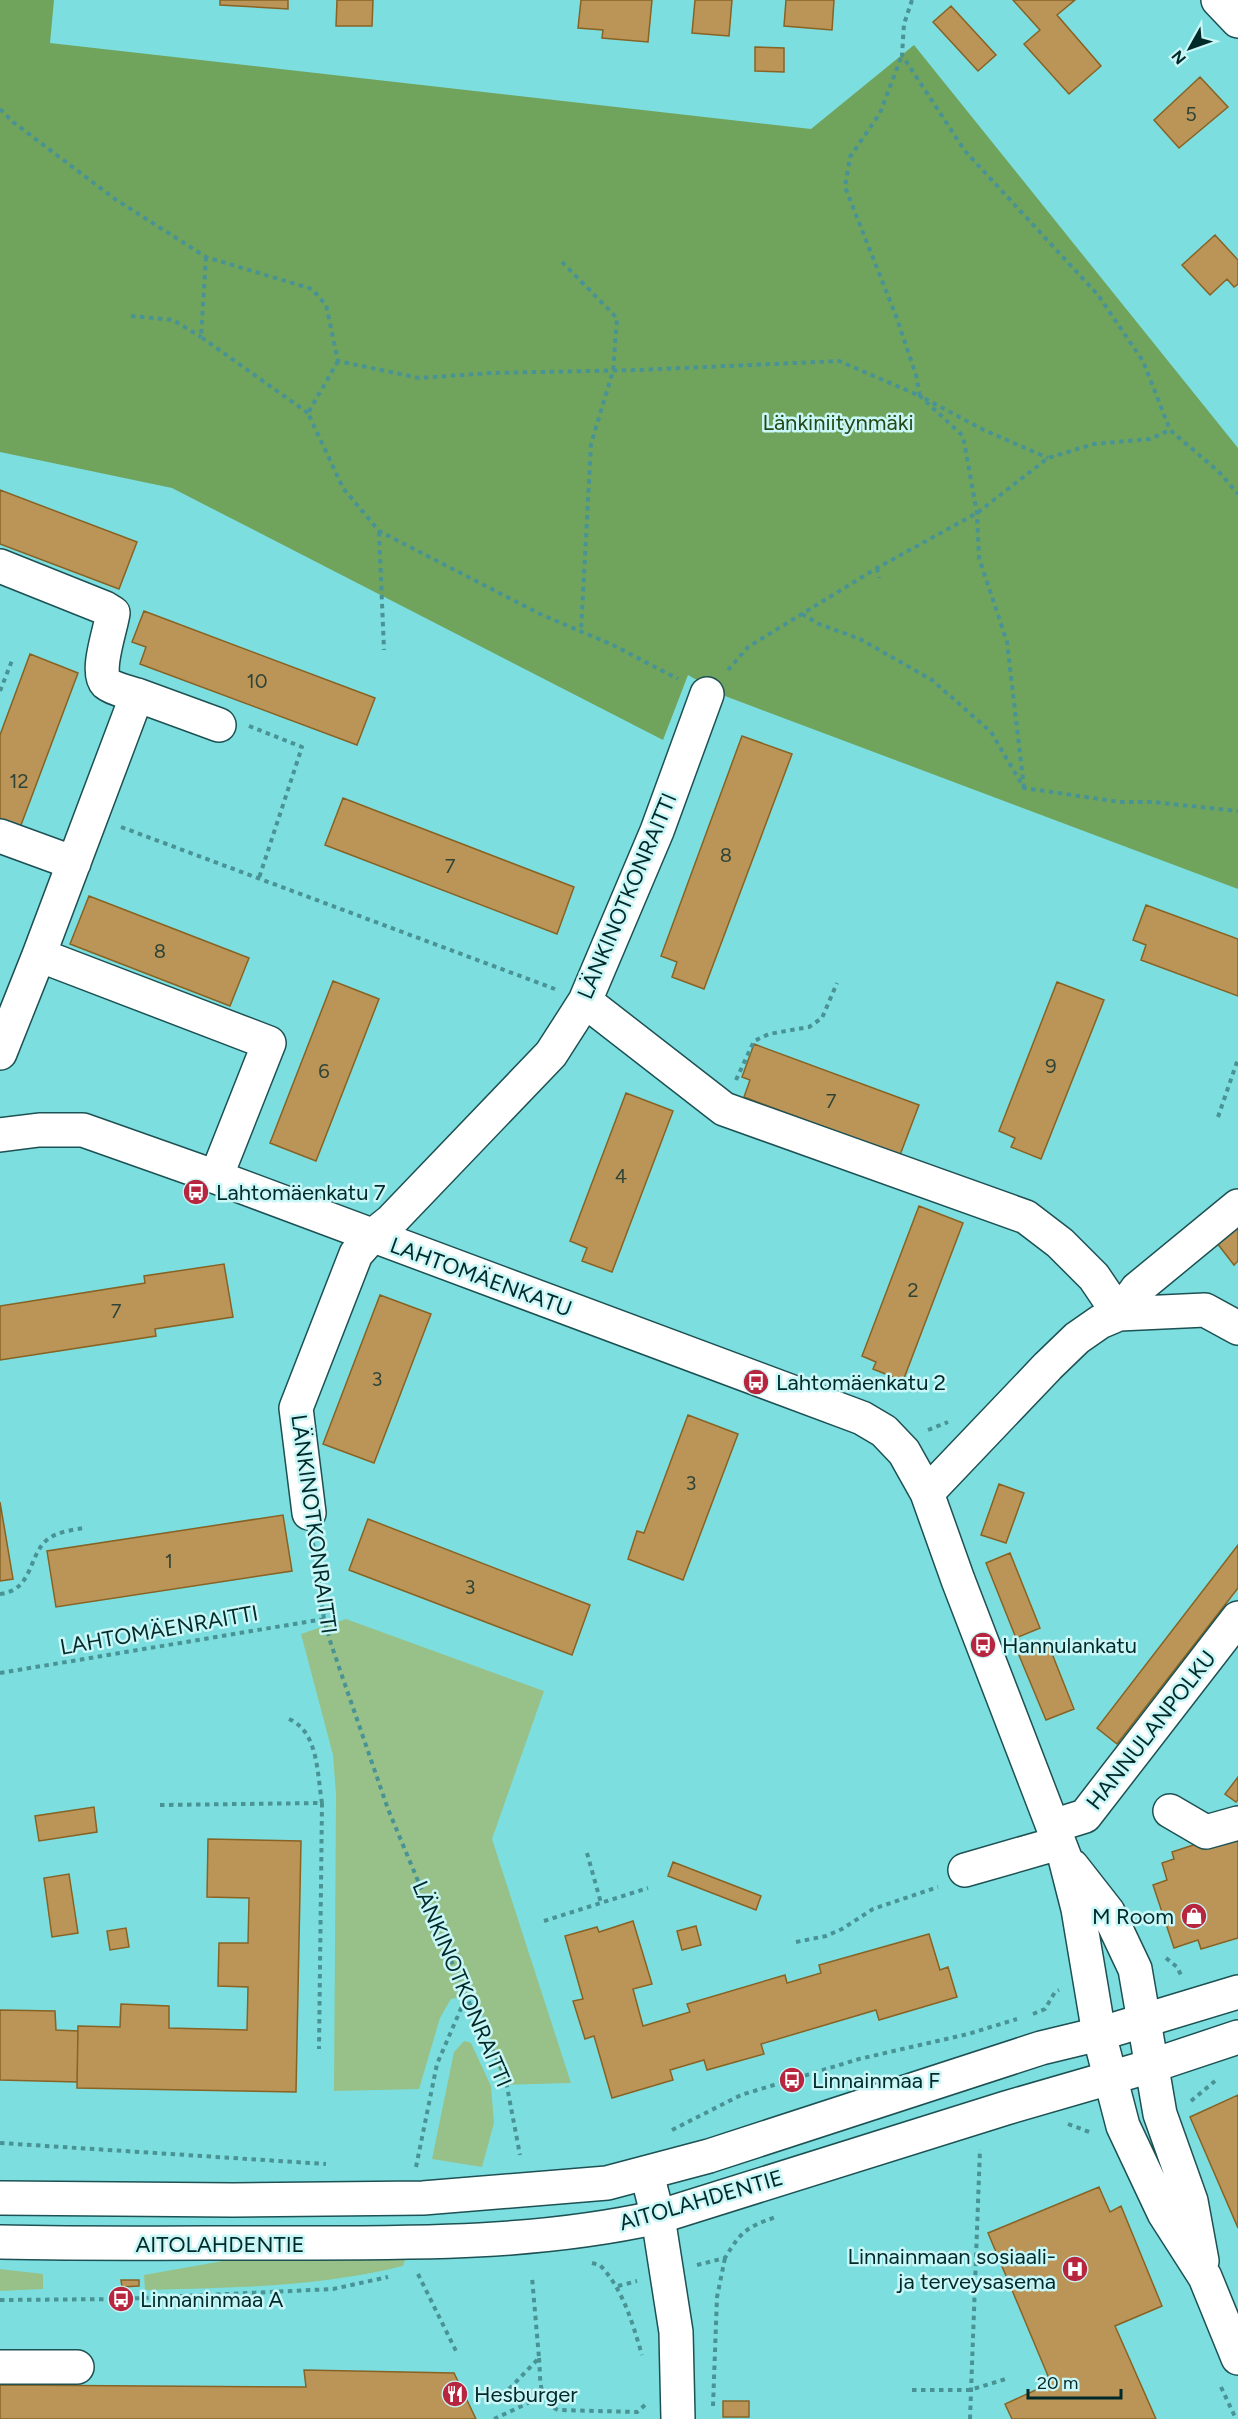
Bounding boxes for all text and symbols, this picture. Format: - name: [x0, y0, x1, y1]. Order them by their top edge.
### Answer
- north arrow: [1160, 18, 1220, 78]
- text: N: [1168, 46, 1190, 68]
- house number: 5: [1185, 102, 1197, 126]
- park label: Länkiniitynmäki: [762, 409, 914, 436]
- house number: 10: [246, 669, 268, 693]
- house number: 12: [9, 769, 29, 793]
- street label: LÄNKINOTKONRAITTI: [571, 789, 683, 1003]
- house number: 8: [720, 843, 732, 867]
- house number: 7: [445, 854, 456, 878]
- house number: 8: [154, 939, 166, 963]
- house number: 9: [1045, 1054, 1057, 1078]
- house number: 6: [318, 1059, 330, 1083]
- house number: 7: [826, 1089, 837, 1113]
- house number: 4: [615, 1164, 627, 1188]
- bus stop icon: Lahtomäenkatu 7: [181, 1177, 211, 1207]
- place label: Lahtomäenkatu 7: [216, 1179, 386, 1206]
- street label: LAHTOMÄENKATU: [386, 1232, 576, 1322]
- house number: 2: [907, 1278, 919, 1302]
- house number: 7: [111, 1299, 122, 1323]
- house number: 3: [372, 1367, 382, 1391]
- bus stop icon: Lahtomäenkatu 2: [741, 1367, 771, 1397]
- place label: Lahtomäenkatu 2: [776, 1369, 946, 1396]
- street label: LÄNKINOTKONRAITTI: [285, 1413, 343, 1635]
- house number: 3: [686, 1471, 696, 1495]
- house number: 1: [165, 1549, 173, 1573]
- house number: 3: [465, 1575, 475, 1599]
- street label: LAHTOMÄENRAITTI: [58, 1599, 260, 1661]
- bus stop icon: Hannulankatu: [968, 1630, 998, 1660]
- place label: Hannulankatu: [1002, 1632, 1137, 1659]
- street label: HANNULANPOLKU: [1080, 1645, 1222, 1815]
- street label: LÄNKINOTKONRAITTI: [406, 1877, 518, 2091]
- shop icon: M Room: [1179, 1901, 1209, 1931]
- place label: M Room: [1092, 1903, 1174, 1930]
- bus stop icon: Linnainmaa F: [777, 2065, 807, 2095]
- place label: Linnainmaa F: [812, 2067, 940, 2094]
- street label: AITOLAHDENTIE: [616, 2164, 786, 2236]
- street label: AITOLAHDENTIE: [135, 2231, 305, 2258]
- place label: Linnainmaan sosiaali- ja terveysasema: [848, 2243, 1056, 2295]
- hospital icon: Linnainmaan sosiaali- ja terveysasema: [1060, 2254, 1090, 2284]
- bus stop icon: Linnaninmaa A: [106, 2284, 136, 2314]
- place label: Linnaninmaa A: [140, 2286, 284, 2313]
- scale bar: [1028, 2362, 1121, 2400]
- text: 20 m: [1037, 2372, 1078, 2394]
- restaurant icon: Hesburger: [440, 2379, 470, 2409]
- place label: Hesburger: [474, 2381, 578, 2408]

